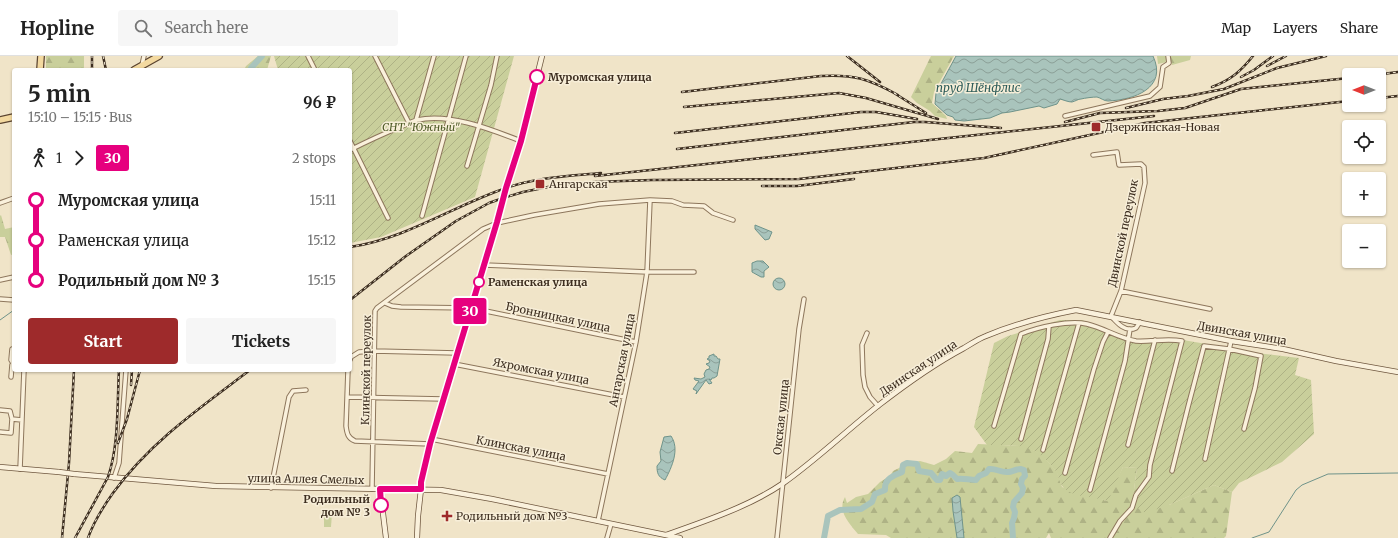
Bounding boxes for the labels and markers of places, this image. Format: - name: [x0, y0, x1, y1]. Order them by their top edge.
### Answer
- marker: Муромская улица: [529, 69, 545, 85]
- place label: Муромская улица: [548, 70, 652, 84]
- place label: Дзержинская-Новая: [1105, 120, 1220, 134]
- marker: Дзержинская-Новая: [1090, 121, 1102, 133]
- place label: Ангарская: [548, 177, 608, 191]
- marker: Ангарская: [534, 178, 546, 190]
- place label: Раменская улица: [488, 275, 587, 289]
- marker: Раменская улица: [473, 276, 485, 288]
- place label: Родильный дом № 3: [303, 492, 370, 519]
- marker: Родильный дом № 3: [373, 497, 389, 513]
- place label: Родильный дом №3: [456, 509, 568, 523]
- marker: Родильный дом №3: [441, 510, 453, 522]

